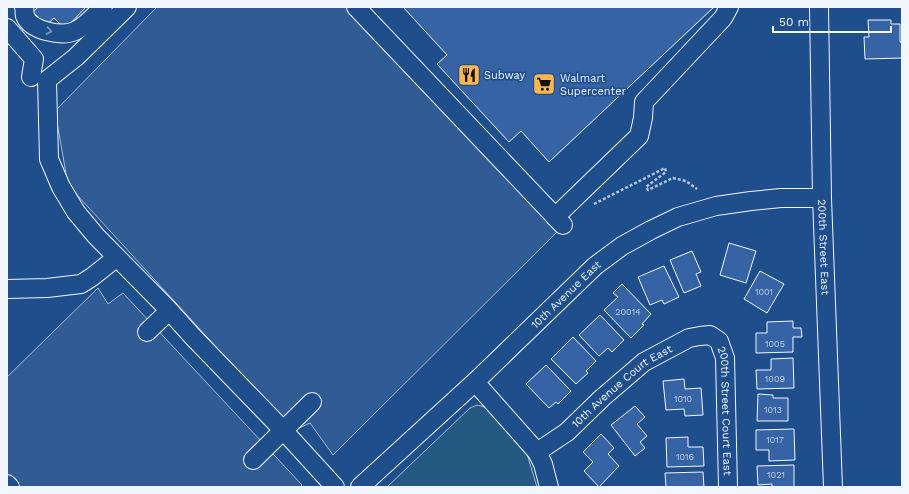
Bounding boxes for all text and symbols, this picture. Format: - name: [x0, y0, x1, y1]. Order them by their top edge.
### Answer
- scale bar: [773, 8, 891, 34]
- text: 50 m: [779, 15, 809, 29]
- one-way arrow: [46, 27, 52, 35]
- restaurant icon: Subway: [456, 62, 482, 88]
- place label: Subway: [484, 69, 525, 82]
- supermarket icon: Walmart Supercenter: [531, 71, 557, 97]
- place label: Walmart Supercenter: [560, 72, 627, 98]
- street label: 200th Street East: [816, 199, 832, 295]
- street label: 10th Avenue East: [528, 257, 604, 331]
- house number: 1001: [755, 287, 773, 297]
- house number: 20014: [615, 307, 641, 317]
- house number: 1005: [765, 339, 785, 349]
- street label: 10th Avenue Court East: [569, 342, 675, 430]
- street label: 200th Street Court East: [715, 345, 734, 476]
- house number: 1009: [765, 374, 785, 384]
- house number: 1010: [674, 394, 693, 404]
- house number: 1013: [764, 405, 782, 415]
- house number: 1017: [766, 435, 784, 445]
- house number: 1016: [676, 452, 694, 462]
- house number: 1021: [767, 470, 785, 480]

